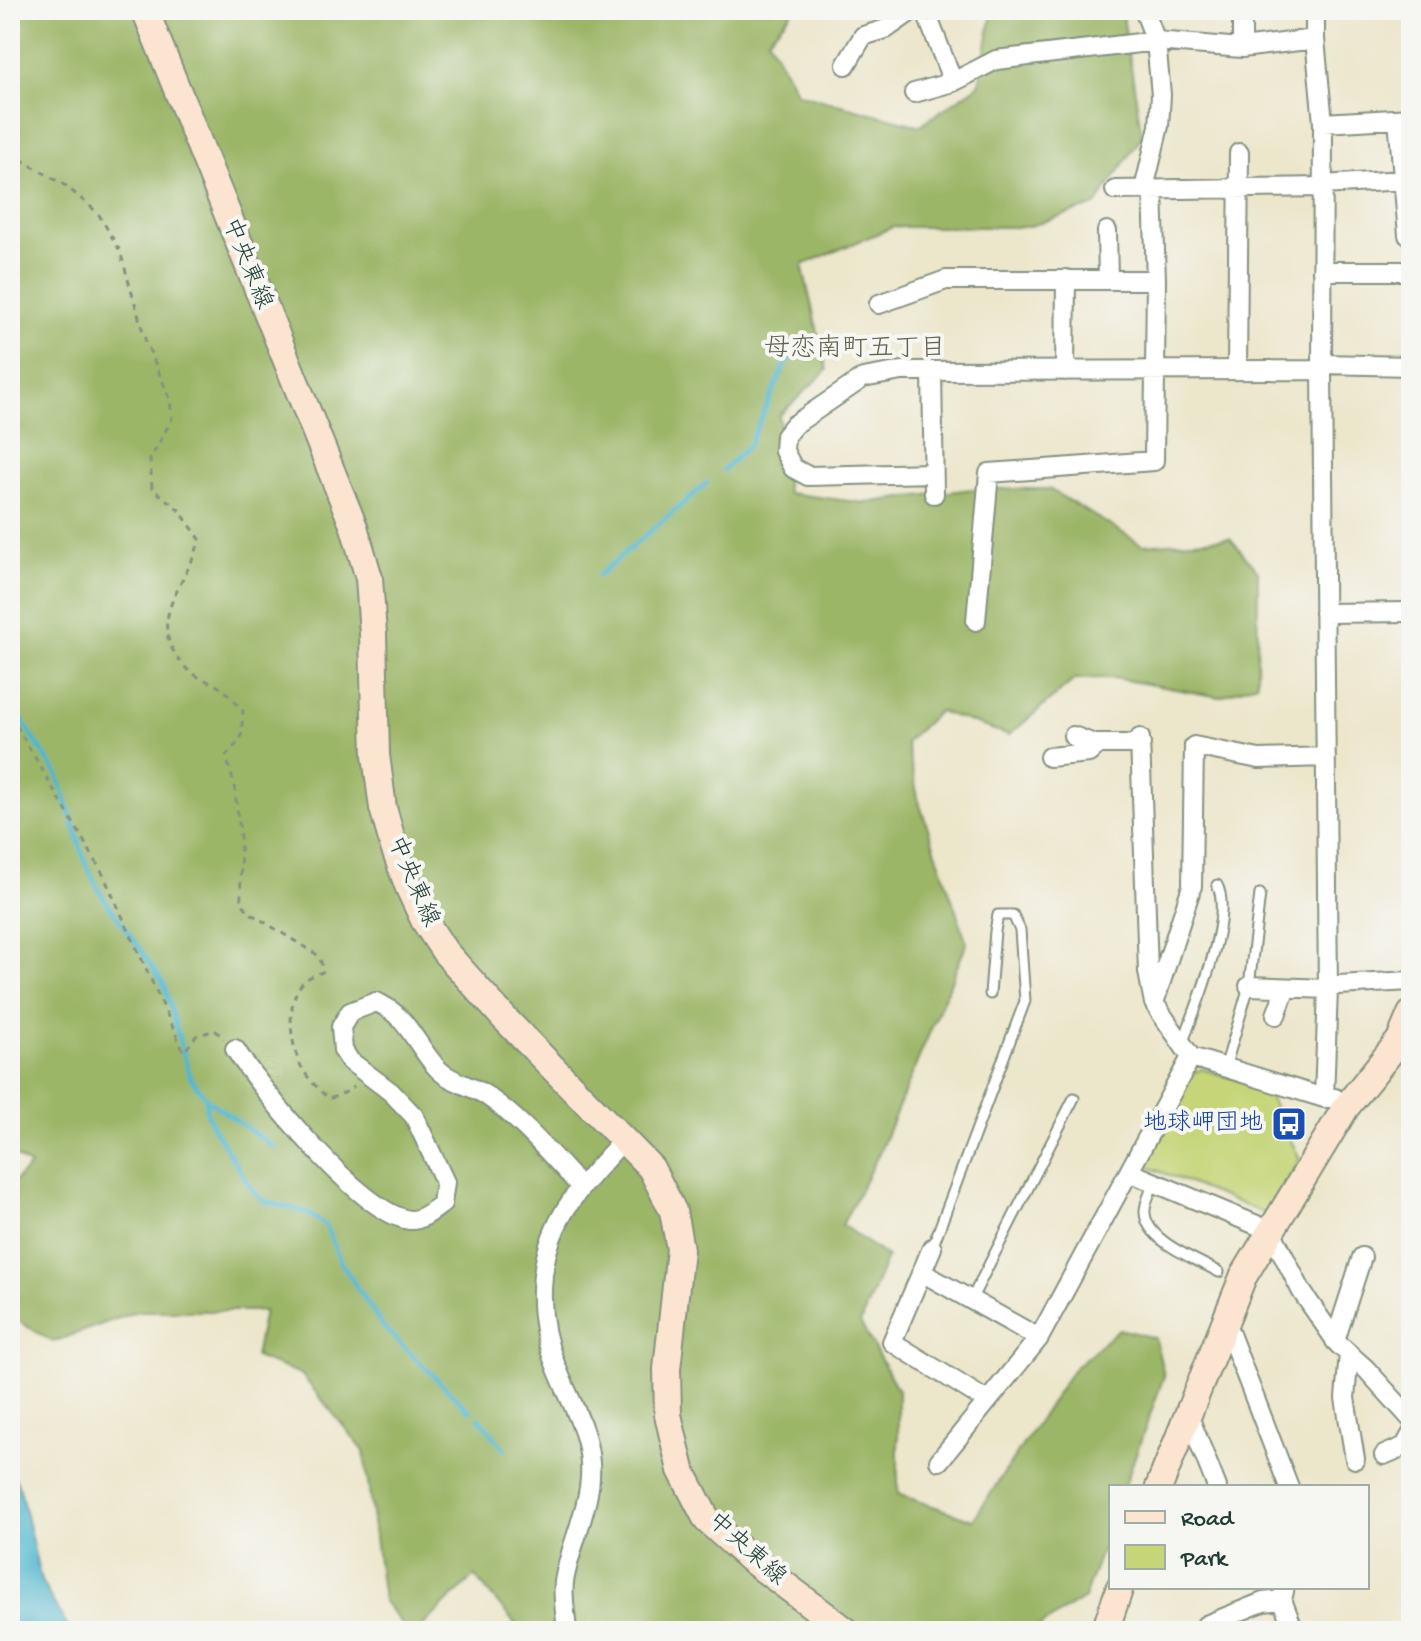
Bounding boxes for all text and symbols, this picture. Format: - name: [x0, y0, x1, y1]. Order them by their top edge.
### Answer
- street label: 中央東線: [215, 214, 278, 314]
- district label: 母恋南町五丁目: [764, 333, 946, 366]
- street label: 中央東線: [380, 832, 445, 932]
- bus stop icon: 地球岬団地: [1270, 1105, 1308, 1143]
- place label: 地球岬団地: [1143, 1109, 1263, 1139]
- legend: [1109, 1485, 1369, 1589]
- street label: 中央東線: [701, 1506, 792, 1593]
- text: Road: [1181, 1506, 1235, 1535]
- text: Park: [1180, 1546, 1229, 1575]

